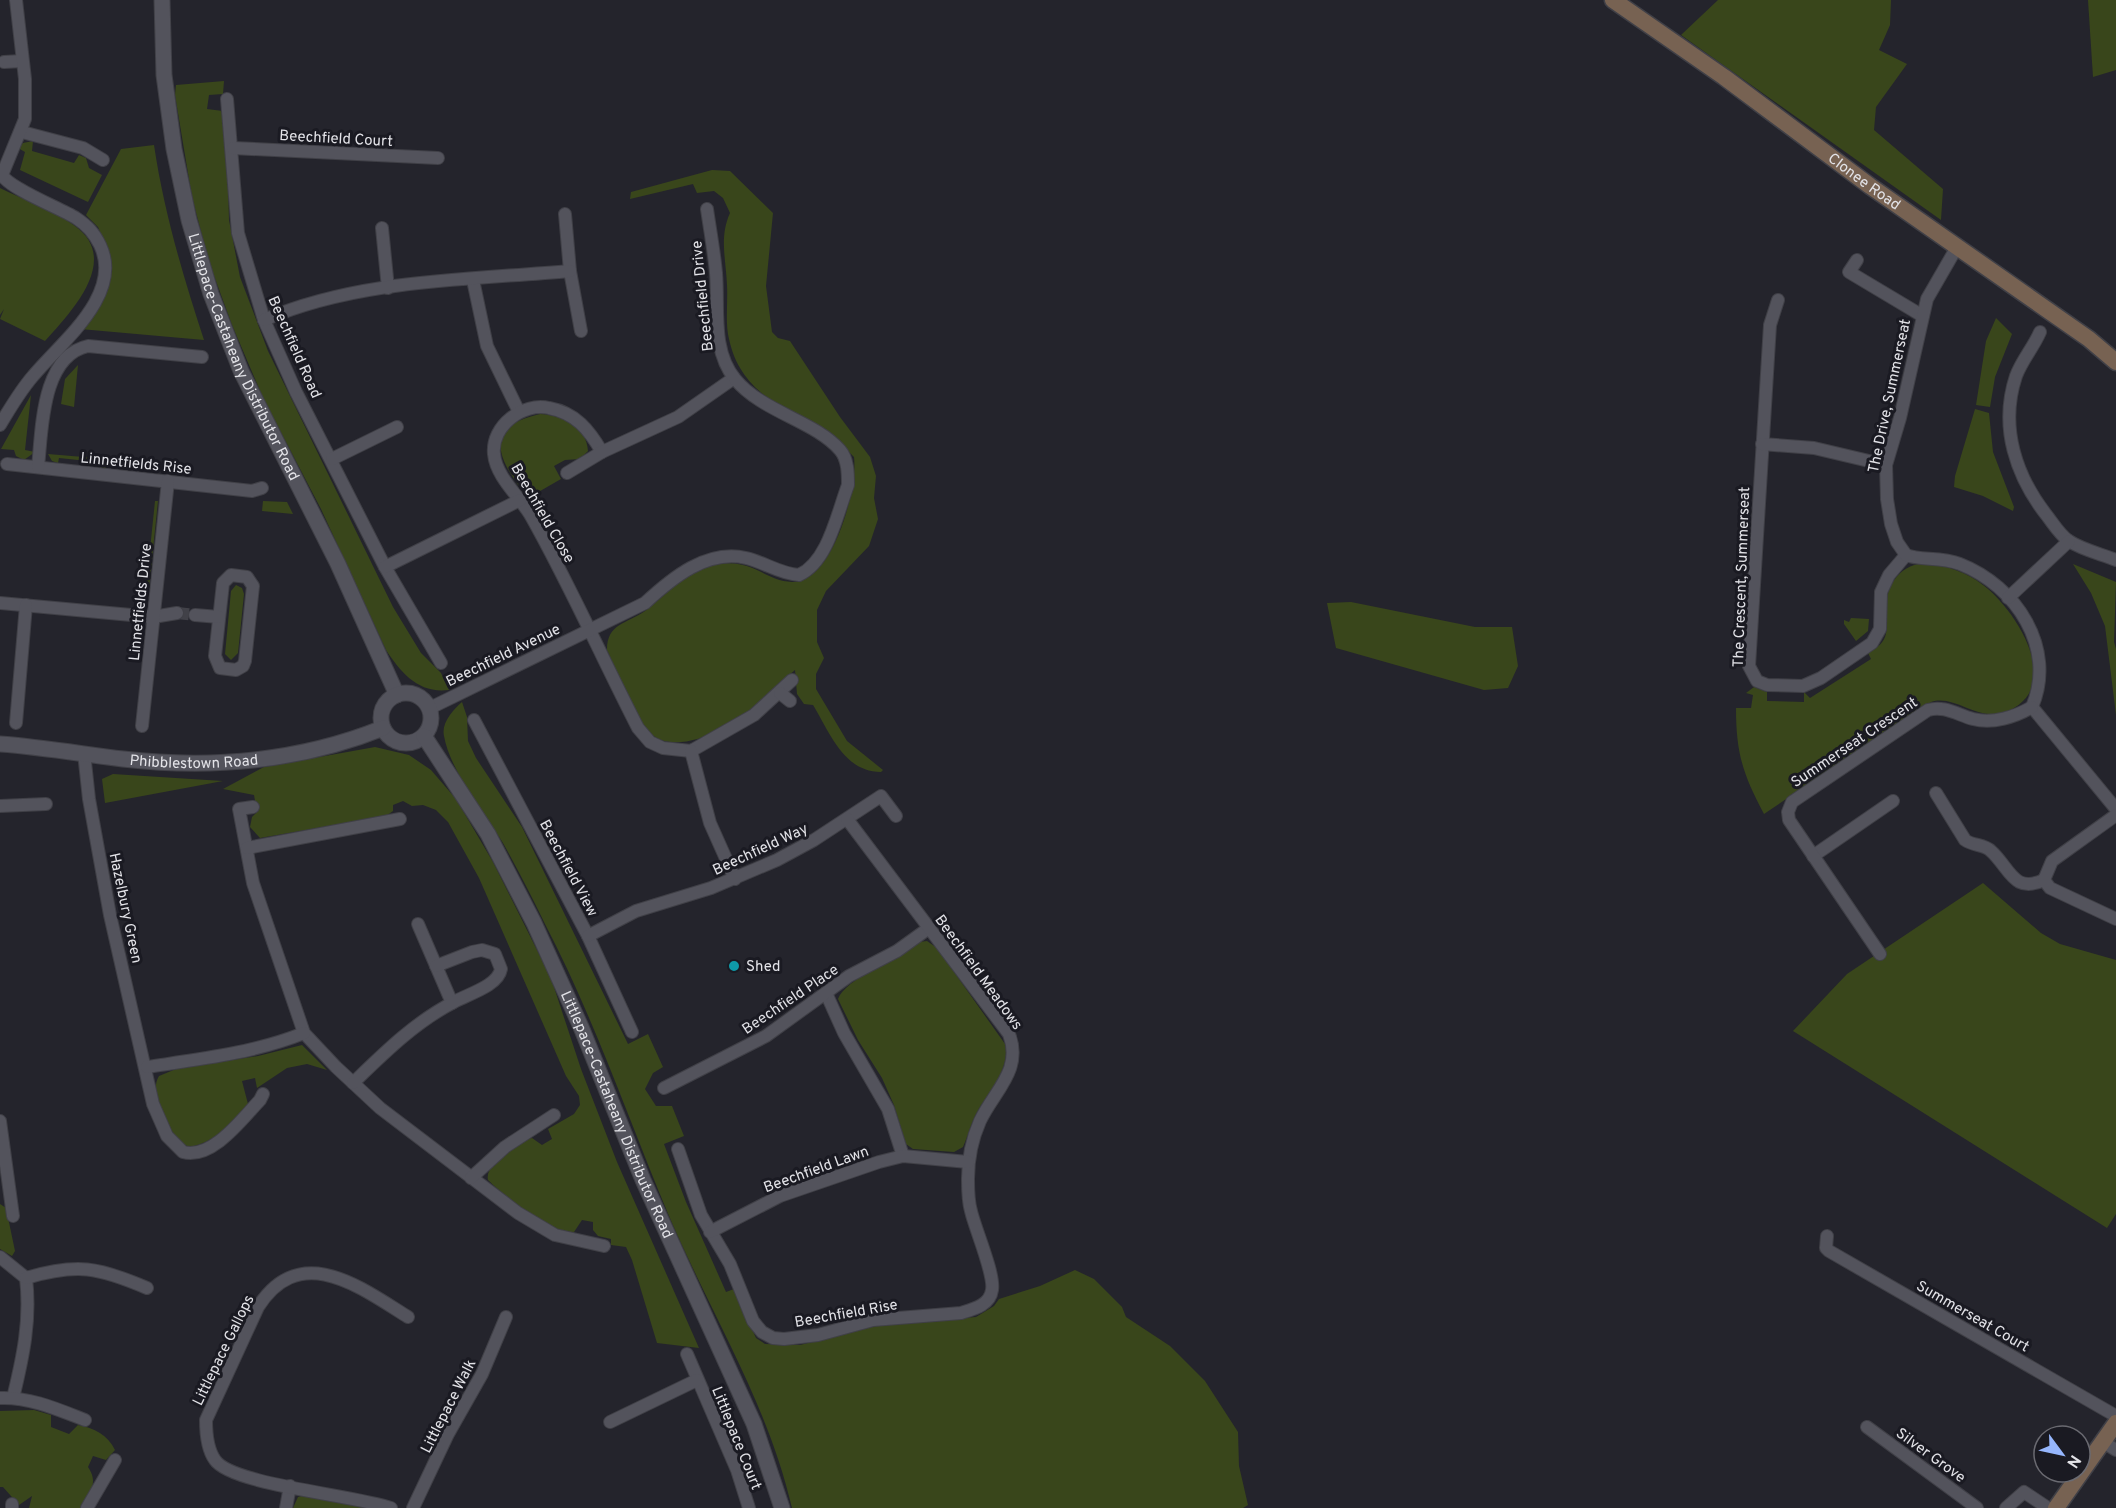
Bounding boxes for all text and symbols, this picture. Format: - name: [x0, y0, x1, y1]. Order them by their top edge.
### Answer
- street label: Beechfield Court: [279, 127, 393, 152]
- street label: Clonee Road: [1823, 150, 1904, 215]
- street label: Littlepace-Castaheany Distributor Road: [183, 231, 303, 484]
- street label: Beechfield Drive: [688, 240, 719, 352]
- street label: Beechfield Road: [263, 293, 325, 402]
- street label: The Drive, Summerseat: [1865, 318, 1916, 475]
- street label: Linnetfields Rise: [79, 449, 192, 480]
- street label: Beechfield Close: [505, 460, 578, 567]
- street label: The Crescent, Summerseat: [1730, 486, 1755, 668]
- street label: Linnetfields Drive: [126, 542, 157, 662]
- street label: Beechfield Avenue: [443, 620, 564, 692]
- street label: Summerseat Crescent: [1788, 694, 1922, 793]
- street label: Phibblestown Road: [129, 751, 259, 774]
- street label: Beechfield View: [534, 817, 601, 921]
- street label: Beechfield Way: [710, 820, 811, 881]
- street label: Hazelbury Green: [104, 851, 146, 965]
- street label: Beechfield Meadows: [930, 912, 1026, 1034]
- place label: Shed: [746, 958, 780, 977]
- marker: Shed: [727, 959, 741, 973]
- street label: Beechfield Place: [739, 961, 843, 1040]
- street label: Littlepace-Castaheany Distributor Road: [555, 988, 676, 1242]
- street label: Beechfield Lawn: [761, 1143, 872, 1198]
- street label: Summerseat Court: [1912, 1277, 2032, 1357]
- street label: Littlepace Gallops: [189, 1292, 259, 1409]
- street label: Beechfield Rise: [793, 1296, 899, 1333]
- street label: Littlepace Walk: [418, 1357, 481, 1457]
- street label: Littlepace Court: [706, 1384, 765, 1493]
- north arrow: [2032, 1424, 2092, 1484]
- street label: Silver Grove: [1891, 1425, 1969, 1488]
- text: N: [2061, 1451, 2084, 1471]

